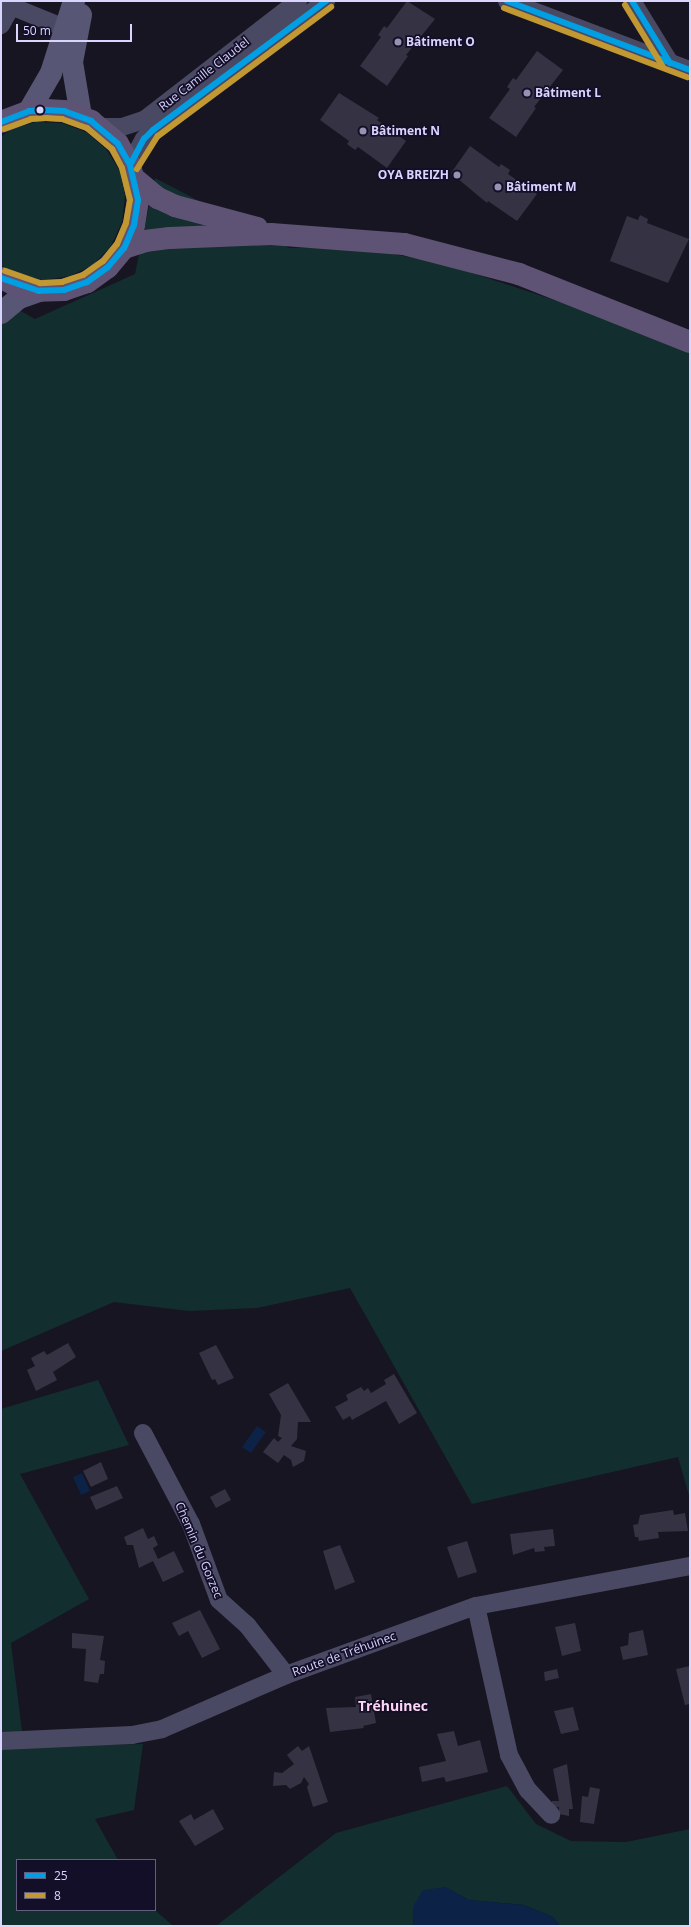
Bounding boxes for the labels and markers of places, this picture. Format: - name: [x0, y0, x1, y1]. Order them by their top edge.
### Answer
- place label: Bâtiment O: [406, 35, 475, 49]
- marker: Bâtiment O: [393, 37, 403, 47]
- place label: Bâtiment L: [535, 86, 601, 100]
- marker: Bâtiment L: [522, 88, 532, 98]
- unlabelled marker: [35, 105, 45, 115]
- place label: Bâtiment N: [371, 124, 440, 138]
- marker: Bâtiment N: [358, 126, 368, 136]
- place label: OYA BREIZH: [378, 168, 449, 182]
- marker: OYA BREIZH: [452, 170, 462, 180]
- place label: Bâtiment M: [506, 180, 577, 194]
- marker: Bâtiment M: [493, 182, 503, 192]

